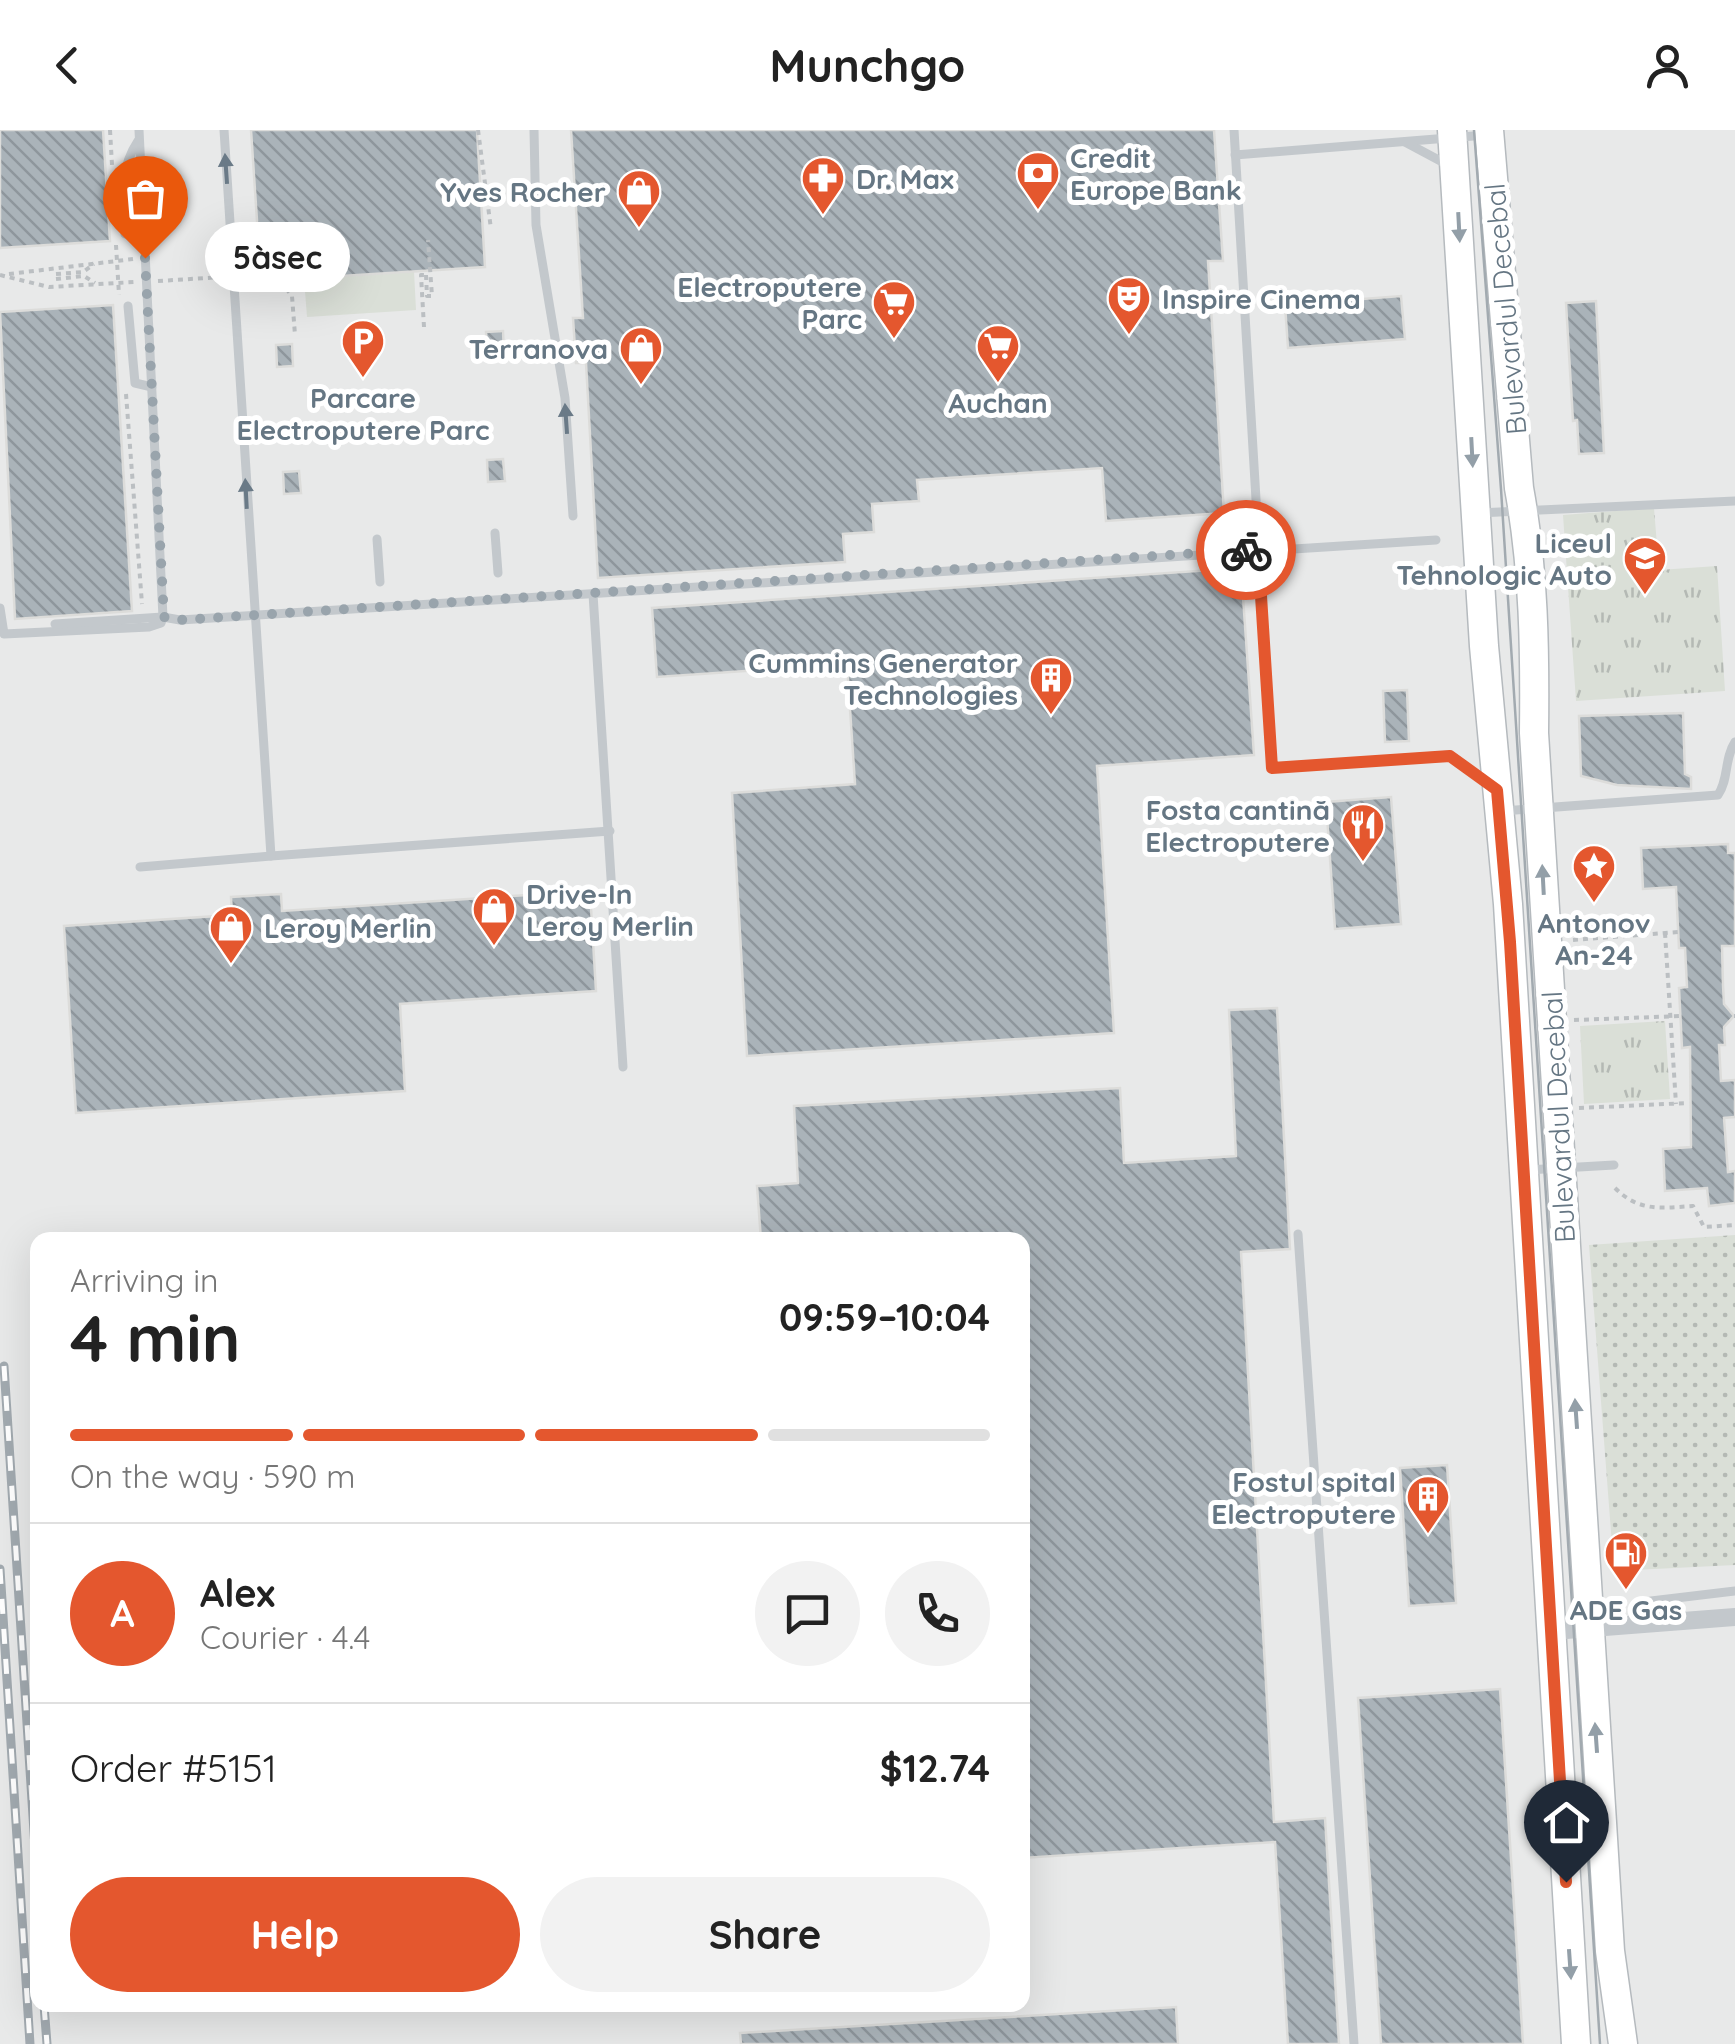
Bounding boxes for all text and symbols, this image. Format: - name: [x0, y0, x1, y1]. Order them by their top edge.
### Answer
- text: Munchgo: [770, 37, 965, 93]
- icon: back: [40, 38, 95, 93]
- icon: person: [1640, 38, 1695, 93]
- place label: Credit Europe Bank: [1070, 140, 1242, 207]
- bank icon: Credit Europe Bank: [1015, 150, 1061, 211]
- one-way arrow: [218, 153, 234, 185]
- pharmacy icon: Dr. Max: [800, 155, 846, 216]
- pin: [103, 156, 188, 259]
- place label: Dr. Max: [856, 161, 954, 196]
- shop icon: Yves Rocher: [616, 168, 662, 229]
- icon: bag: [118, 171, 173, 226]
- place label: Yves Rocher: [440, 174, 606, 209]
- street label: Bulevardul Decebal: [1477, 182, 1533, 436]
- one-way arrow: [1451, 212, 1467, 244]
- callout: 5àsec: [205, 223, 350, 293]
- text: 5àsec: [233, 237, 322, 277]
- place label: Electroputere Parc: [677, 269, 862, 336]
- theatre icon: Inspire Cinema: [1106, 275, 1152, 336]
- supermarket icon: Electroputere Parc: [871, 279, 917, 340]
- place label: Inspire Cinema: [1162, 281, 1361, 316]
- parking icon: Parcare Electroputere Parc: [340, 318, 386, 379]
- supermarket icon: Auchan: [975, 323, 1021, 384]
- shop icon: Terranova: [618, 325, 664, 386]
- place label: Terranova: [468, 331, 608, 366]
- place label: Parcare Electroputere Parc: [236, 380, 490, 447]
- place label: Auchan: [948, 385, 1048, 420]
- one-way arrow: [558, 402, 574, 434]
- one-way arrow: [1464, 437, 1480, 469]
- one-way arrow: [238, 477, 254, 509]
- courier: [1196, 500, 1296, 600]
- icon: bike: [1219, 523, 1274, 578]
- place label: Liceul Tehnologic Auto: [1396, 525, 1612, 592]
- school or university icon: Liceul Tehnologic Auto: [1622, 535, 1668, 596]
- place label: Cummins Generator Technologies: [748, 645, 1018, 712]
- building icon: Cummins Generator Technologies: [1028, 655, 1074, 716]
- place label: Fosta cantină Electroputere: [1145, 792, 1330, 859]
- restaurant icon: Fosta cantină Electroputere: [1340, 802, 1386, 863]
- place icon: Antonov An-24: [1571, 843, 1617, 904]
- one-way arrow: [1535, 863, 1551, 895]
- place label: Drive-In Leroy Merlin: [526, 876, 694, 943]
- shop icon: Drive-In Leroy Merlin: [471, 886, 517, 947]
- shop icon: Leroy Merlin: [208, 904, 254, 965]
- place label: Antonov An-24: [1537, 905, 1651, 972]
- place label: Leroy Merlin: [264, 910, 432, 945]
- street label: Bulevardul Decebal: [1534, 990, 1582, 1244]
- text: Arriving in: [70, 1260, 219, 1300]
- text: 09:59–10:04: [779, 1293, 990, 1341]
- text: 4 min: [70, 1297, 240, 1378]
- one-way arrow: [1568, 1397, 1584, 1429]
- text: On the way · 590 m: [70, 1456, 355, 1496]
- place label: Fostul spital Electroputere: [1211, 1464, 1396, 1531]
- building icon: Fostul spital Electroputere: [1405, 1474, 1451, 1535]
- fuel station icon: ADE Gas: [1603, 1530, 1649, 1591]
- button: chat: [755, 1561, 860, 1666]
- button: phone: [885, 1561, 990, 1666]
- text: Alex: [200, 1569, 275, 1617]
- text: A: [110, 1589, 135, 1637]
- place label: ADE Gas: [1570, 1592, 1682, 1627]
- text: Courier · 4.4: [200, 1617, 370, 1657]
- one-way arrow: [1588, 1721, 1604, 1753]
- text: Order #5151: [70, 1744, 277, 1792]
- text: $12.74: [880, 1744, 990, 1792]
- pin: [1524, 1780, 1609, 1883]
- icon: home: [1539, 1795, 1594, 1850]
- button: Help: [70, 1877, 520, 1992]
- button: Share: [540, 1877, 990, 1992]
- one-way arrow: [1562, 1949, 1578, 1980]

